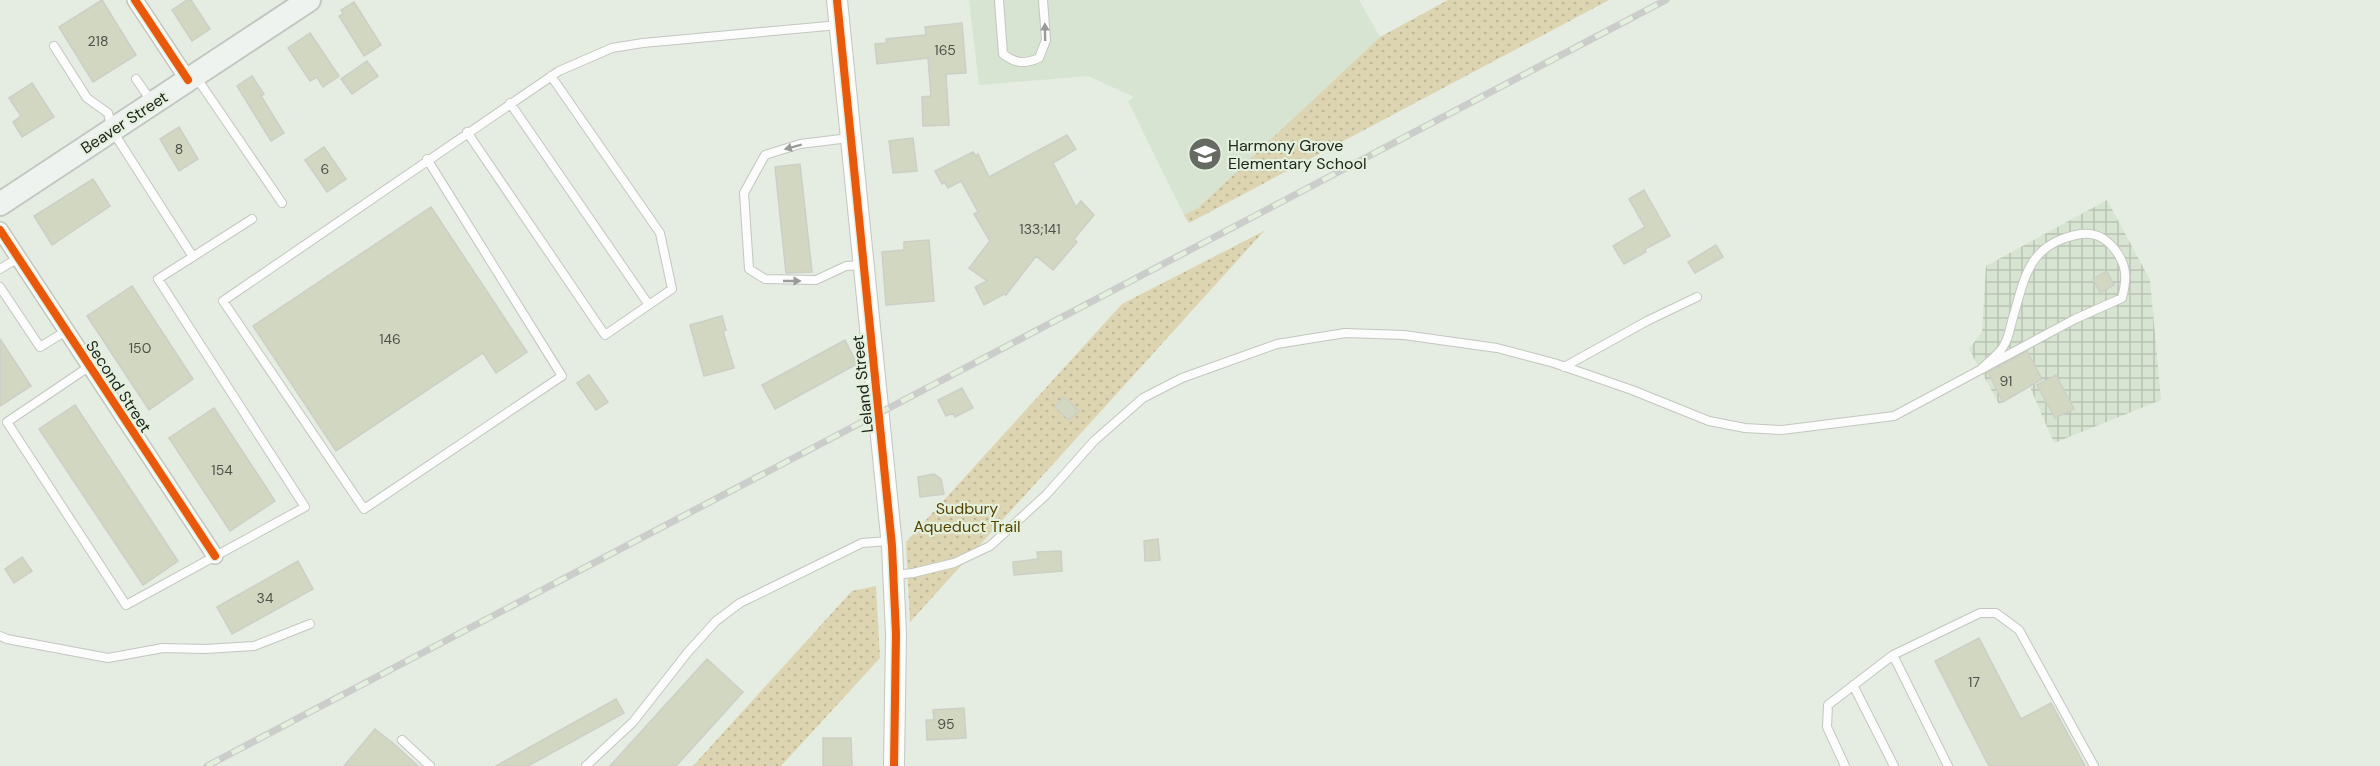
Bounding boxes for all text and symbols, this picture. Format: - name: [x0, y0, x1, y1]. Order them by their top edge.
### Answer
- one-way arrow: [1040, 22, 1049, 41]
- house number: 218: [88, 32, 108, 50]
- house number: 165: [934, 41, 956, 59]
- street label: Beaver Street: [77, 86, 172, 158]
- place label: Harmony Grove Elementary School: [1228, 135, 1366, 174]
- school or university icon: Harmony Grove Elementary School: [1187, 136, 1223, 172]
- house number: 8: [175, 140, 183, 158]
- one-way arrow: [784, 142, 802, 152]
- house number: 6: [321, 160, 329, 178]
- house number: 133;141: [1019, 220, 1061, 238]
- one-way arrow: [782, 276, 801, 286]
- house number: 146: [379, 330, 401, 348]
- street label: Leland Street: [847, 334, 878, 434]
- street label: Second Street: [81, 336, 156, 436]
- house number: 150: [129, 339, 151, 357]
- house number: 91: [2000, 372, 2012, 390]
- house number: 154: [211, 461, 233, 479]
- park label: Sudbury Aqueduct Trail: [913, 498, 1021, 537]
- house number: 34: [257, 589, 274, 607]
- house number: 17: [1968, 673, 1980, 691]
- house number: 95: [937, 715, 955, 733]

